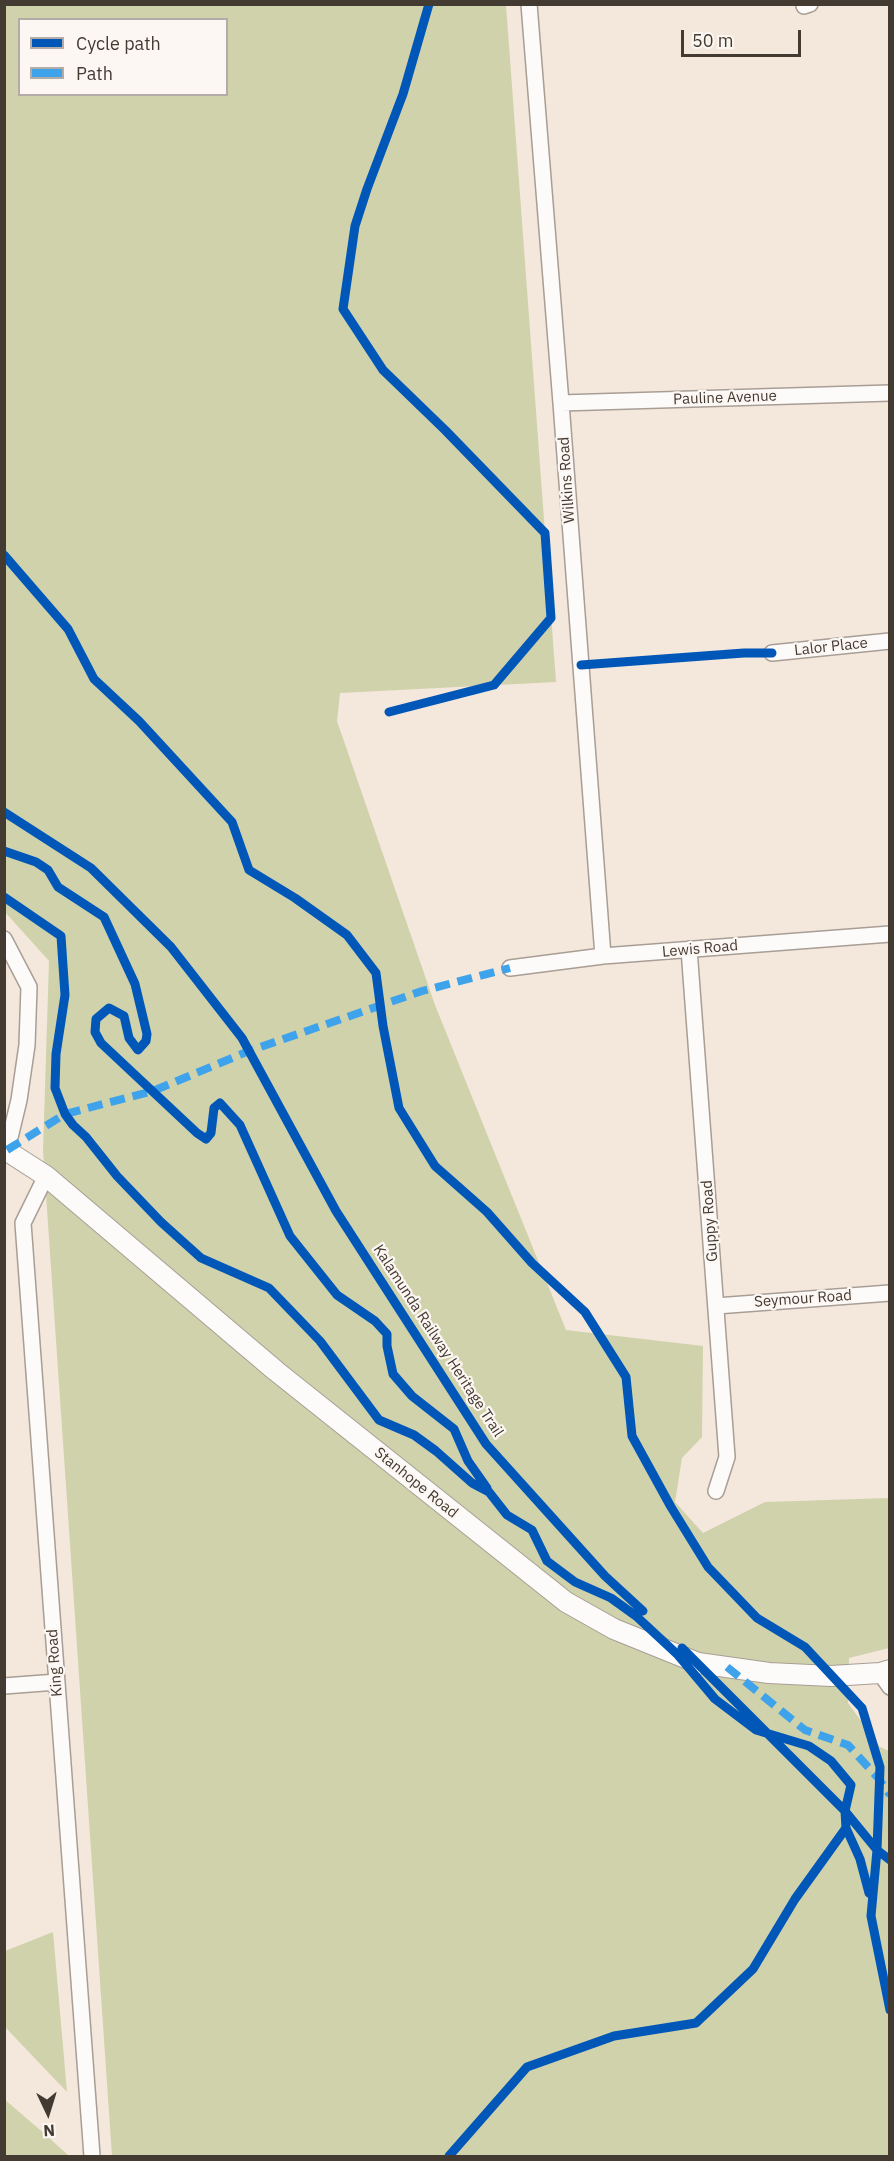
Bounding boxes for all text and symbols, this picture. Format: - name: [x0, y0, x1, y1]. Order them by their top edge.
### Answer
- legend: [18, 18, 228, 96]
- scale bar: [684, 18, 804, 56]
- text: 50 m: [692, 29, 734, 52]
- text: Cycle path: [76, 32, 161, 55]
- text: Path: [76, 62, 113, 85]
- street label: Pauline Avenue: [673, 387, 777, 409]
- street label: Wilkins Road: [555, 436, 579, 524]
- street label: Lalor Place: [793, 634, 869, 660]
- street label: Lewis Road: [661, 937, 739, 961]
- street label: Guppy Road: [698, 1180, 722, 1262]
- street label: Kalamunda Railway Heritage Trail: [369, 1242, 507, 1440]
- street label: Seymour Road: [754, 1287, 852, 1311]
- street label: Stanhope Road: [371, 1444, 461, 1522]
- street label: King Road: [44, 1629, 66, 1697]
- north arrow: [18, 2083, 78, 2143]
- text: N: [43, 2121, 56, 2141]

